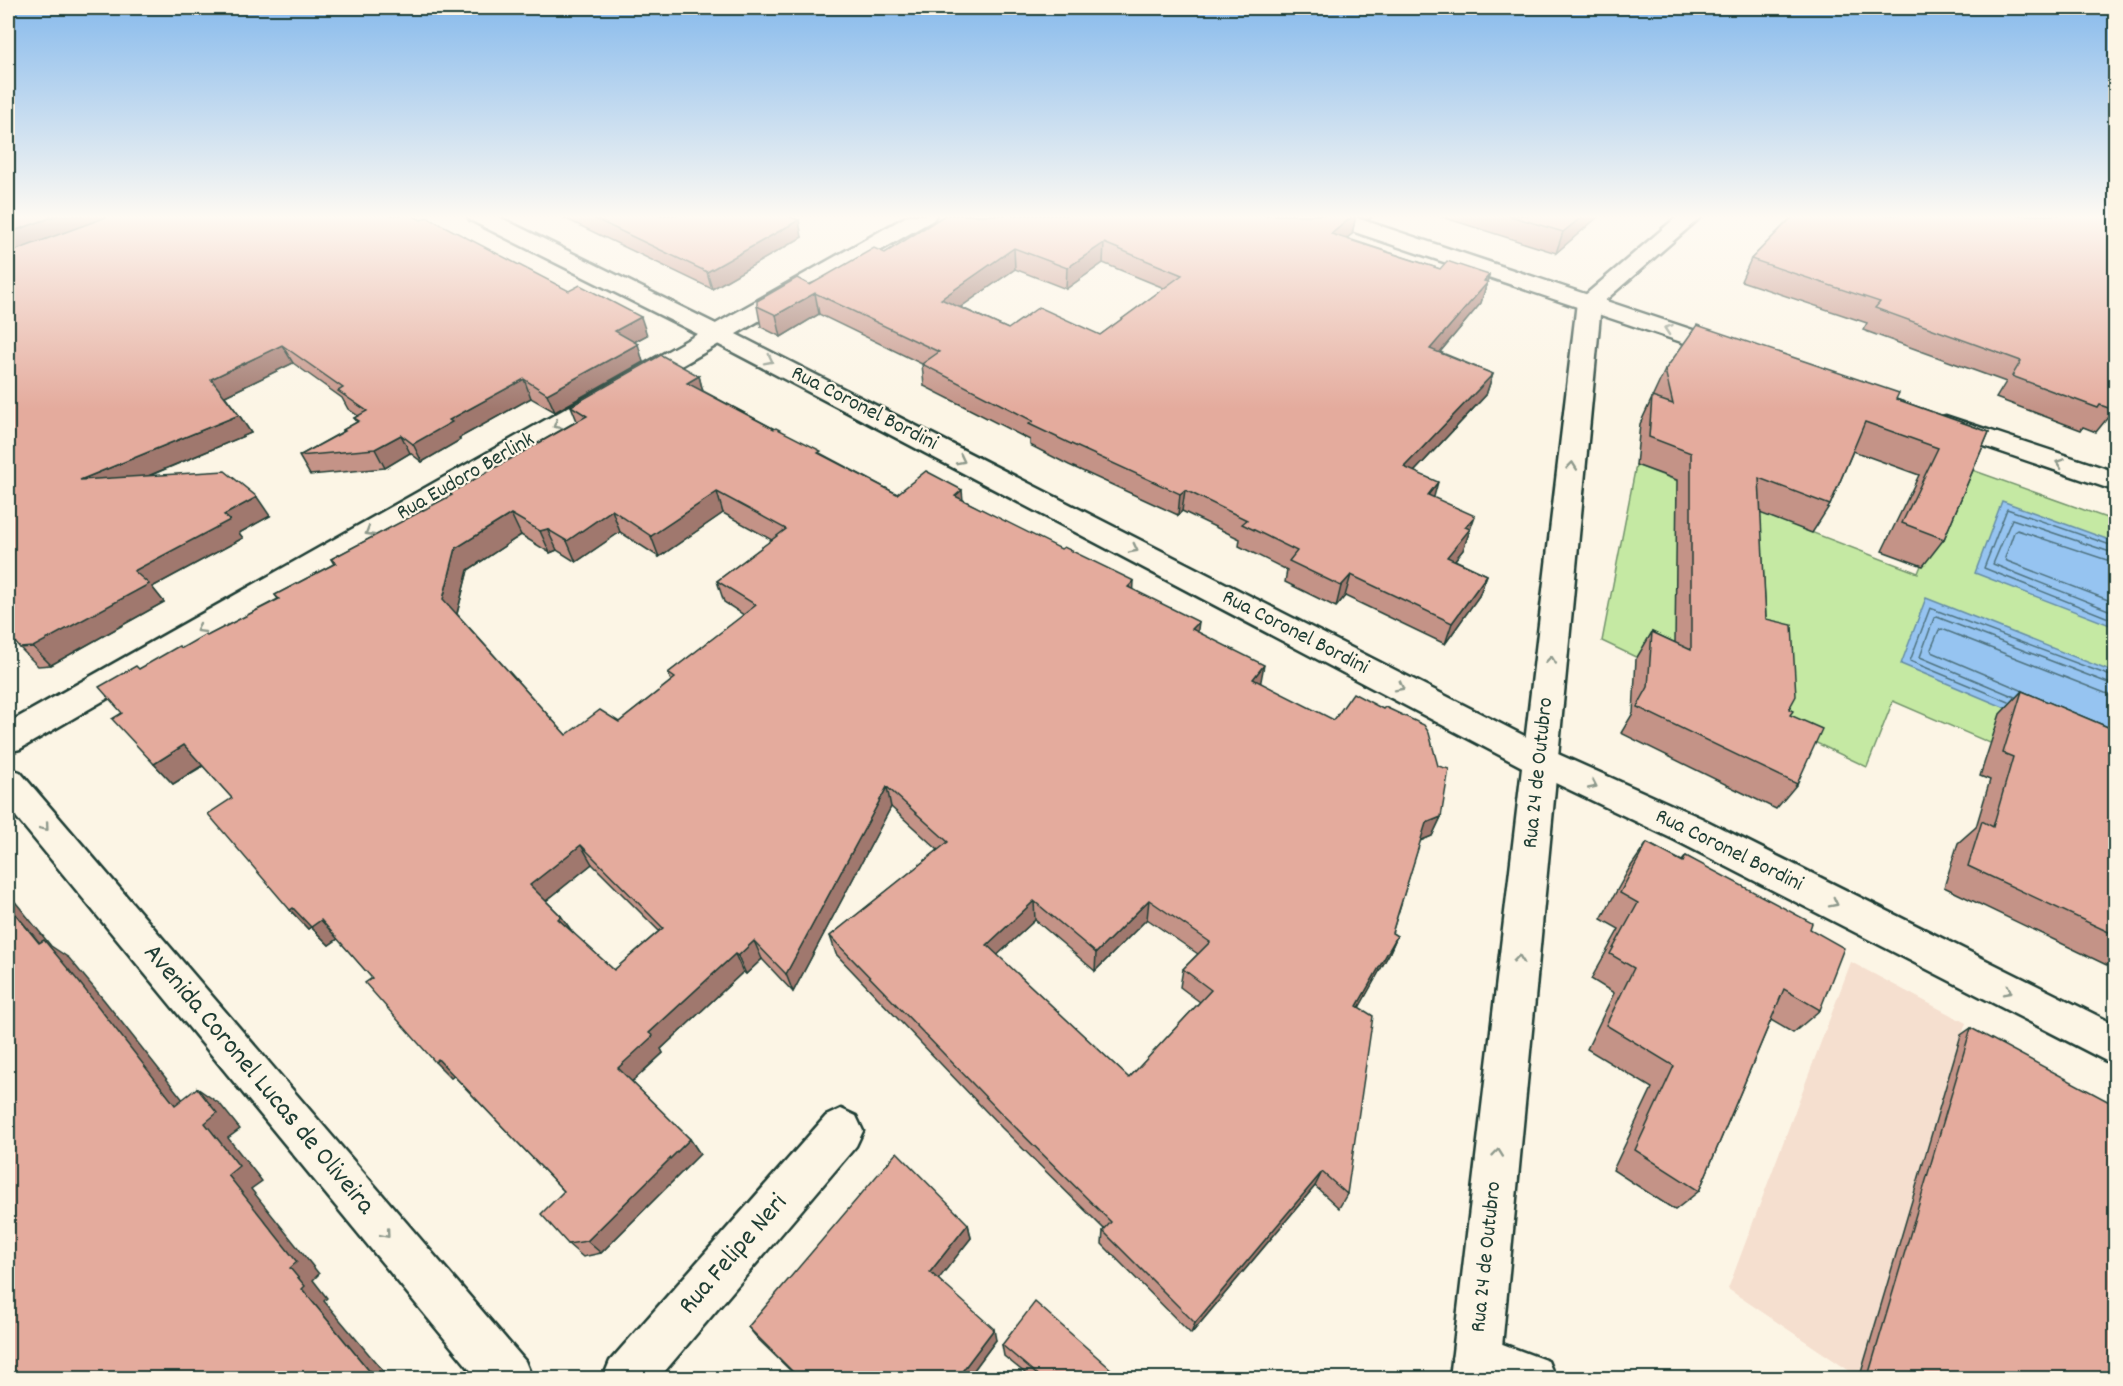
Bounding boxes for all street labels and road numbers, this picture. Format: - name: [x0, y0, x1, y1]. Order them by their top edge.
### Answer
- street label: Rua Coronel Bordini: [785, 359, 943, 459]
- street label: Rua Eudoro Berlink: [391, 425, 541, 529]
- street label: Rua Coronel Bordini: [1216, 583, 1374, 683]
- street label: Rua 24 de Outubro: [1516, 696, 1562, 850]
- street label: Rua Coronel Bordini: [1650, 802, 1808, 900]
- street label: Avenida Coronel Lucas de Oliveira: [133, 936, 383, 1224]
- street label: Rua 24 de Outubro: [1464, 1180, 1510, 1334]
- street label: Rua Felipe Neri: [670, 1186, 798, 1324]

